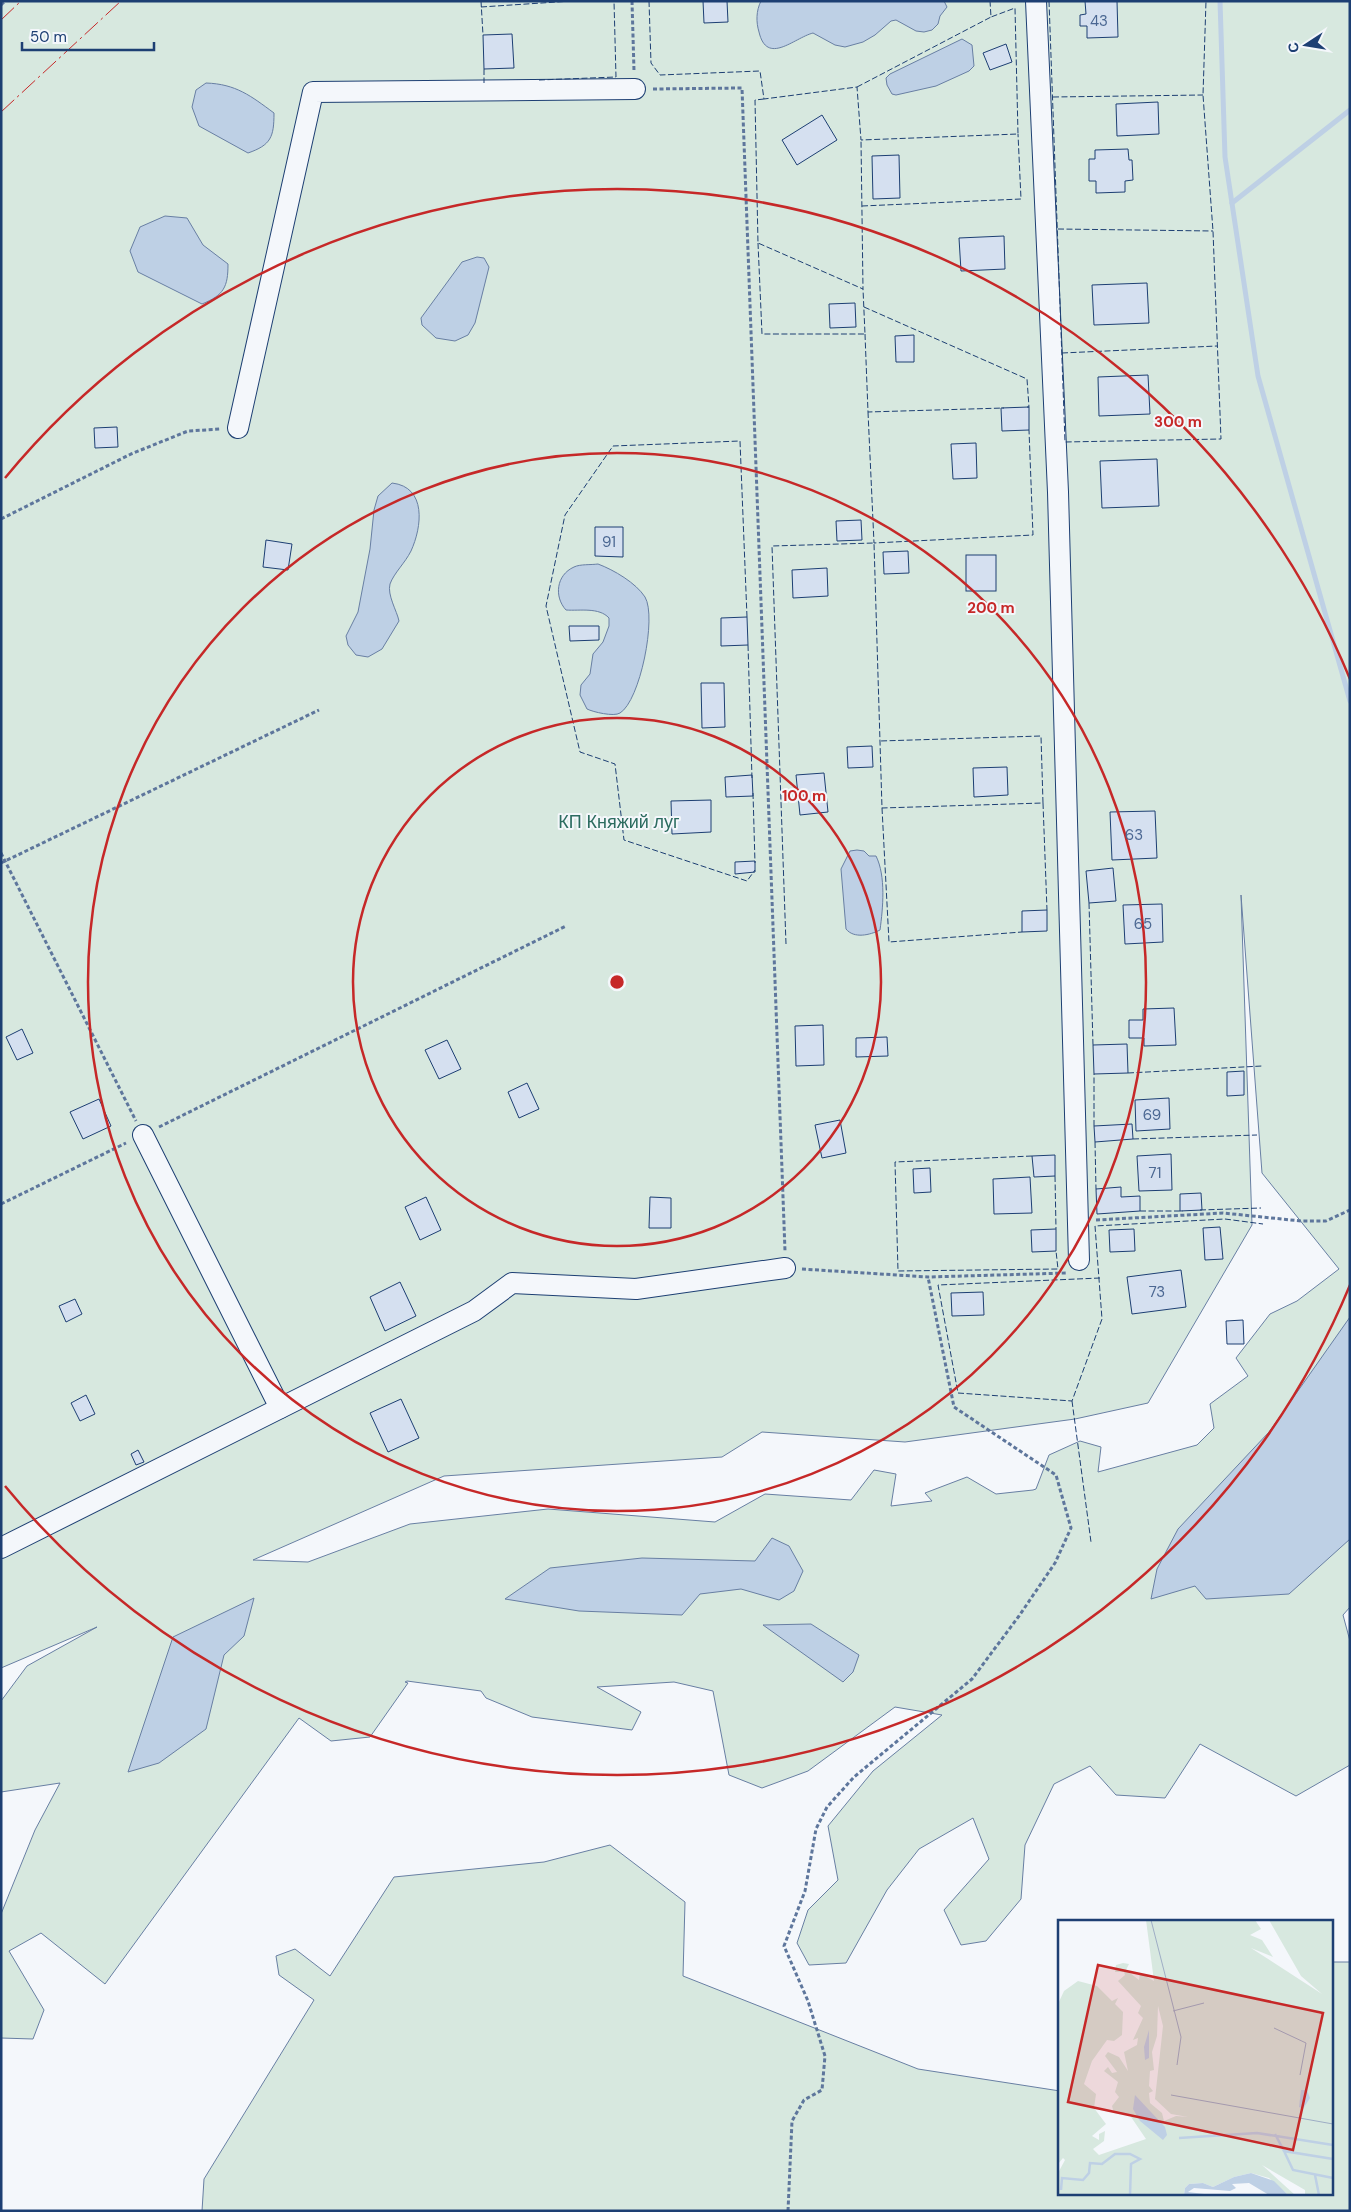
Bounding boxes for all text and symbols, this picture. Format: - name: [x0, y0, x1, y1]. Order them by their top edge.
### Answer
- house number: 43: [1090, 11, 1108, 31]
- scale bar: [22, 20, 155, 52]
- north arrow: [1281, 20, 1331, 70]
- text: 50 m: [30, 27, 67, 47]
- text: С: [1283, 41, 1303, 55]
- text: 300 m: [1154, 412, 1202, 432]
- house number: 91: [602, 532, 616, 552]
- text: 200 m: [967, 598, 1015, 618]
- text: 100 m: [782, 786, 826, 806]
- park label: КП Княжий луг: [558, 810, 680, 834]
- house number: 63: [1125, 825, 1143, 845]
- house number: 65: [1134, 914, 1152, 934]
- centre of rings: [608, 973, 626, 991]
- house number: 69: [1143, 1105, 1161, 1125]
- house number: 71: [1149, 1163, 1161, 1183]
- house number: 73: [1149, 1282, 1165, 1302]
- inset map: [1058, 1920, 1334, 2194]

